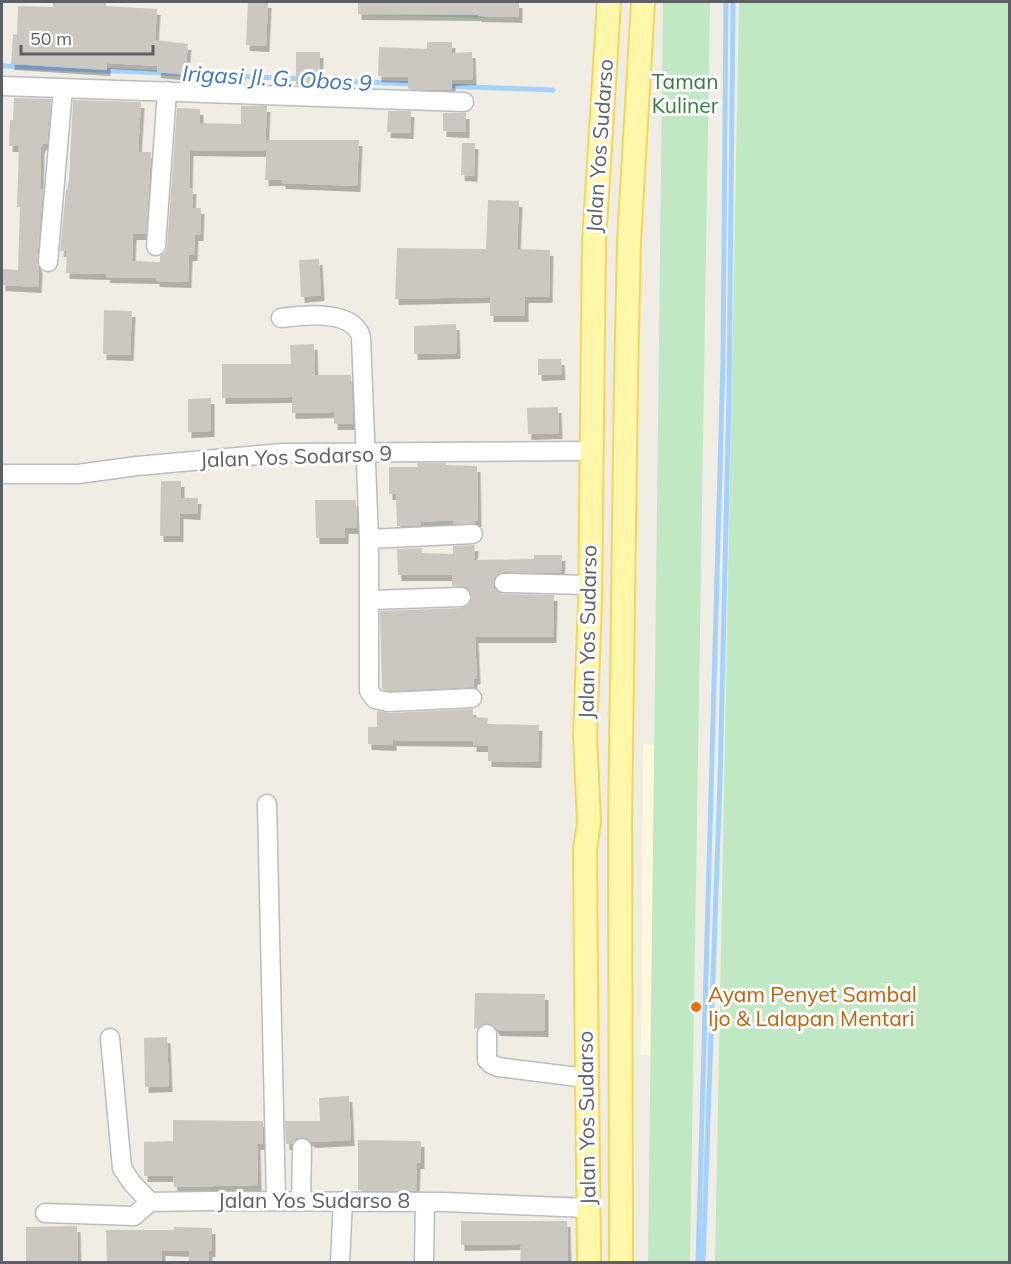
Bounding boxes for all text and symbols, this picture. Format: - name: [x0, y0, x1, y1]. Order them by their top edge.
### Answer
- scale bar: [21, 18, 153, 56]
- text: 50 m: [30, 27, 72, 50]
- street label: Jalan Yos Sudarso: [580, 58, 618, 234]
- water label: Irigasi Jl. G. Obos 9: [181, 59, 373, 97]
- park label: Taman Kuliner: [651, 68, 719, 118]
- street label: Jalan Yos Sodarso 9: [199, 440, 392, 472]
- street label: Jalan Yos Sudarso: [572, 545, 602, 719]
- place label: Ayam Penyet Sambal Ijo & Lalapan Mentari: [708, 981, 917, 1031]
- marker: Ayam Penyet Sambal Ijo & Lalapan Mentari: [689, 1000, 703, 1014]
- street label: Jalan Yos Sudarso: [571, 1031, 601, 1205]
- street label: Jalan Yos Sudarso 8: [218, 1187, 410, 1213]

